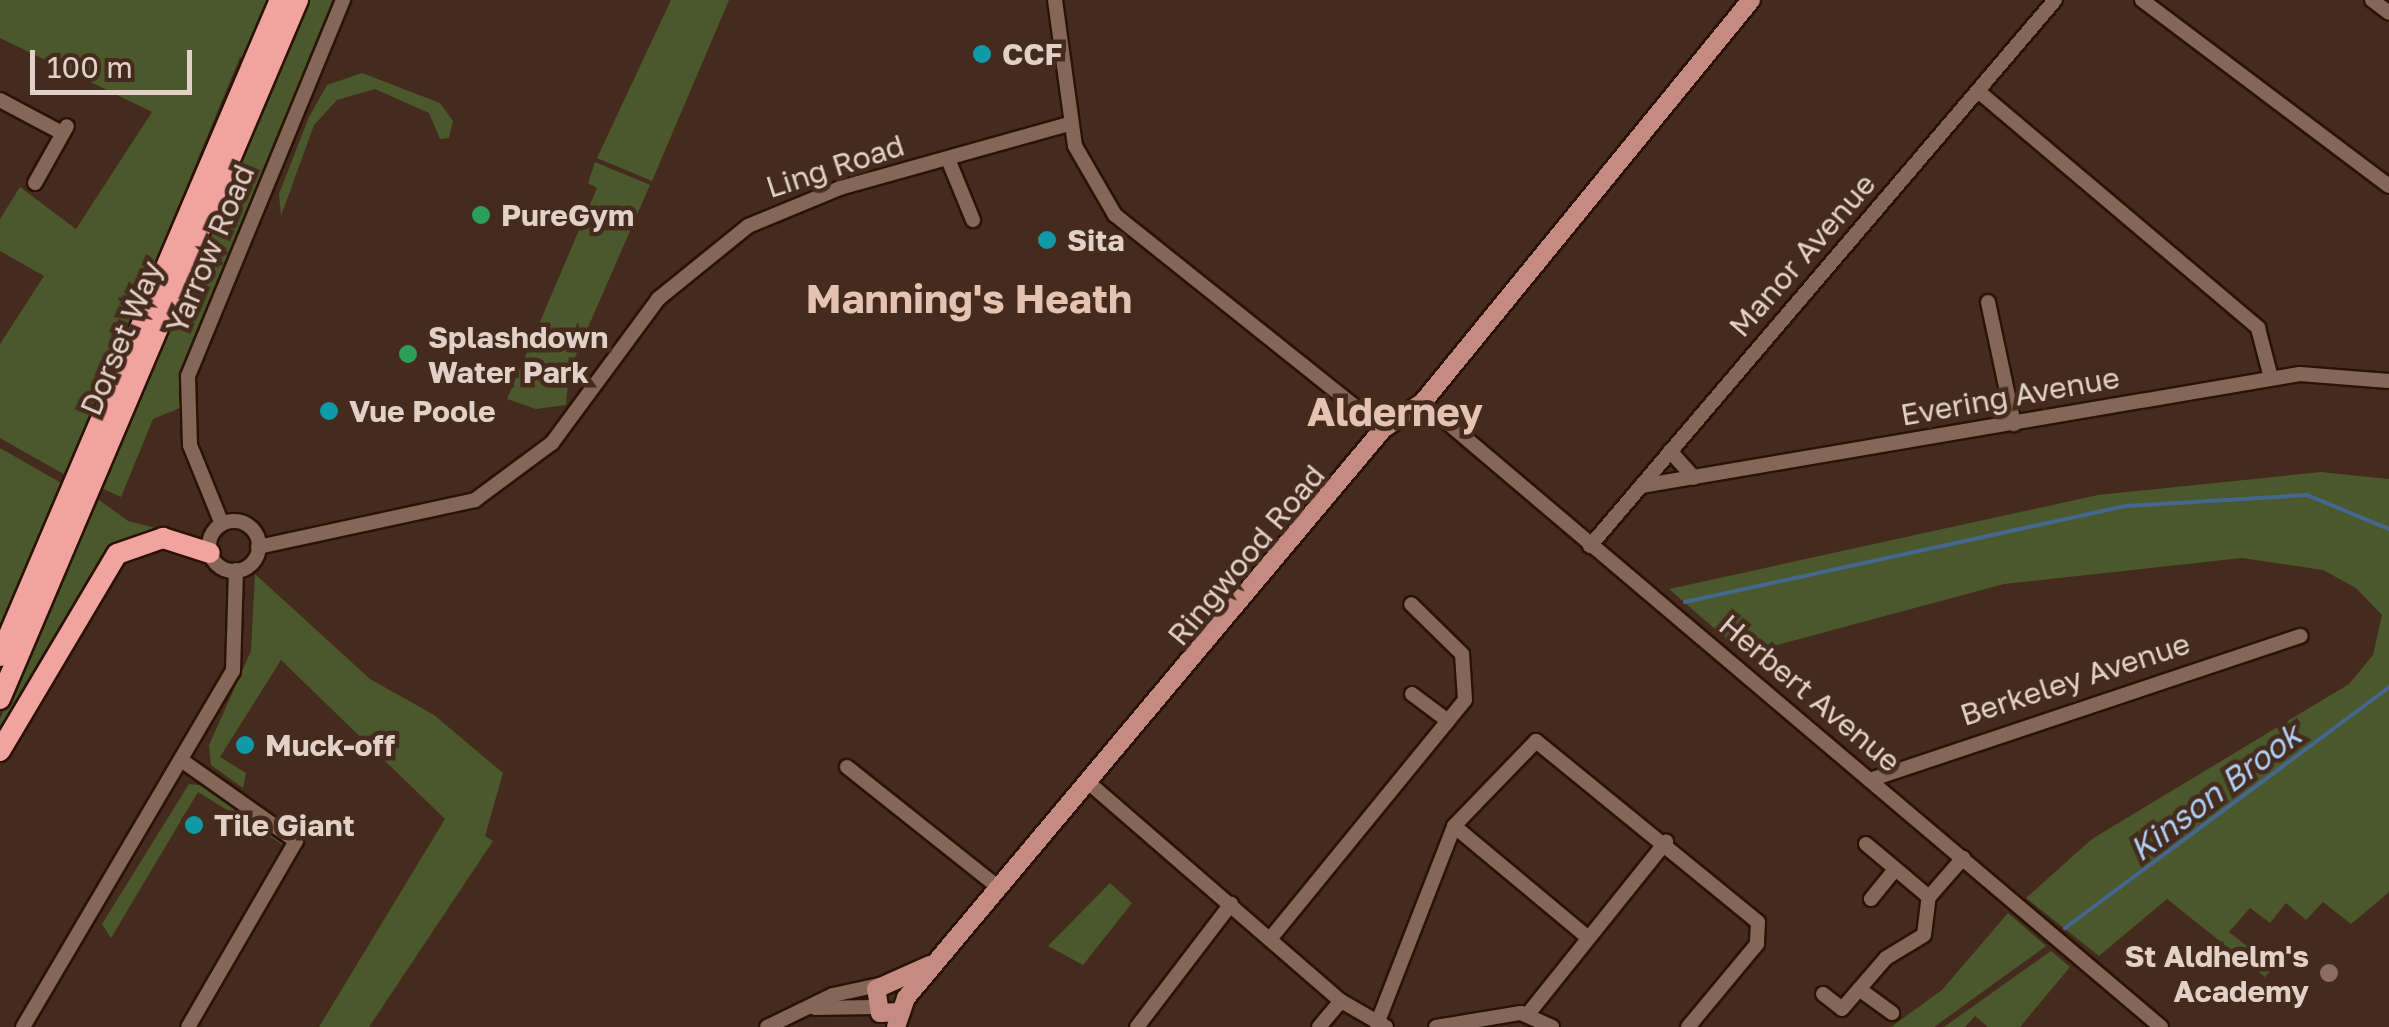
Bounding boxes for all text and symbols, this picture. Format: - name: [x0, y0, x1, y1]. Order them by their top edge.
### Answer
- scale bar: [35, 30, 198, 92]
- place label: CCF: [1002, 36, 1062, 72]
- marker: CCF: [971, 43, 993, 65]
- text: 100 m: [47, 49, 133, 85]
- street label: Ling Road: [761, 127, 909, 205]
- street label: Yarrow Road: [158, 159, 262, 339]
- street label: Manor Avenue: [1721, 166, 1883, 344]
- place label: PureGym: [501, 197, 634, 233]
- marker: PureGym: [470, 204, 492, 226]
- place label: Sita: [1067, 222, 1125, 258]
- marker: Sita: [1036, 229, 1058, 251]
- street label: Dorset Way: [72, 255, 170, 421]
- district label: Manning's Heath: [806, 274, 1132, 322]
- place label: Splashdown Water Park: [428, 319, 608, 390]
- marker: Splashdown Water Park: [397, 343, 419, 365]
- street label: Evering Avenue: [1898, 359, 2122, 433]
- district label: Alderney: [1307, 387, 1483, 435]
- place label: Vue Poole: [349, 393, 496, 429]
- marker: Vue Poole: [318, 400, 340, 422]
- street label: Ringwood Road: [1160, 457, 1332, 653]
- street label: Herbert Avenue: [1712, 607, 1908, 779]
- street label: Berkeley Avenue: [1956, 625, 2194, 733]
- water label: Kinson Brook: [2122, 715, 2308, 869]
- place label: Muck-off: [265, 727, 395, 763]
- marker: Muck-off: [234, 734, 256, 756]
- place label: Tile Giant: [214, 807, 355, 843]
- marker: Tile Giant: [183, 814, 205, 836]
- place label: St Aldhelm's Academy: [2124, 938, 2309, 1008]
- marker: St Aldhelm's Academy: [2318, 962, 2340, 984]

